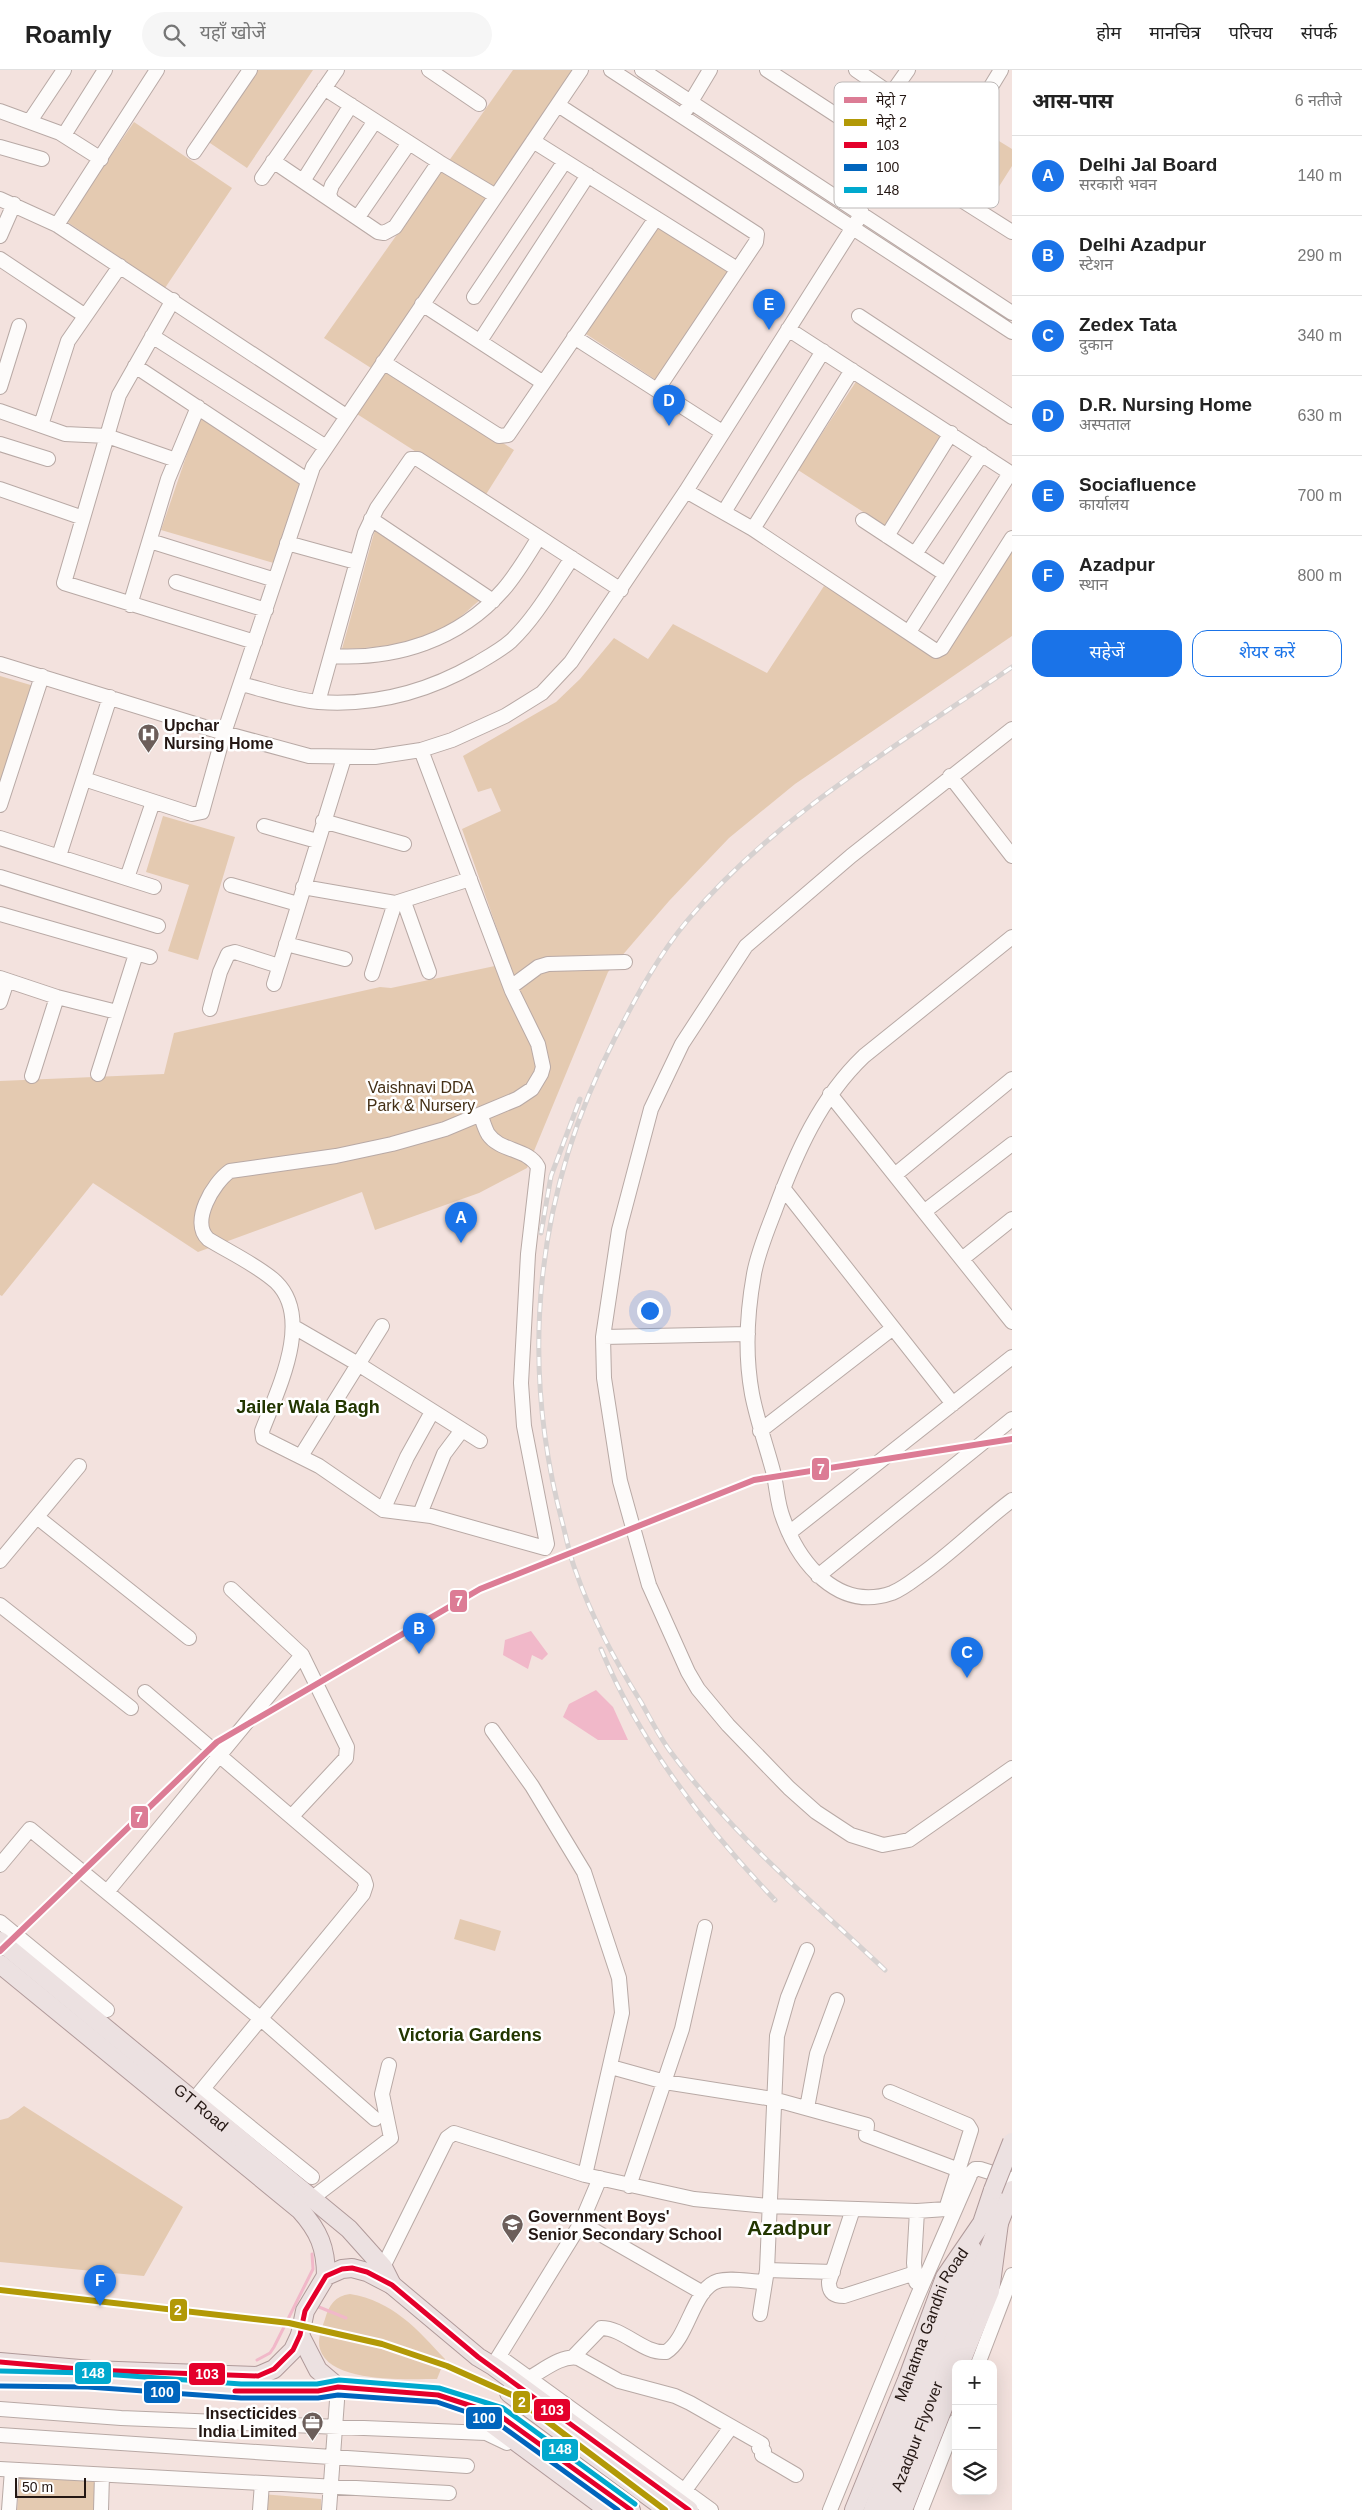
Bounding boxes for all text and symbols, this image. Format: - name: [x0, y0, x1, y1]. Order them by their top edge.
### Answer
- search box: [142, 12, 492, 57]
- text: Roamly: [25, 21, 112, 48]
- icon: search: [160, 21, 188, 49]
- text: यहाँ खोजें: [200, 22, 266, 43]
- text: होम: [1096, 23, 1121, 43]
- text: मानचित्र: [1149, 23, 1201, 43]
- text: परिचय: [1229, 23, 1273, 43]
- text: संपर्क: [1301, 23, 1337, 43]
- legend: [834, 82, 999, 208]
- text: आस-पास: [1032, 89, 1113, 112]
- text: मेट्रो 7: [876, 91, 907, 109]
- text: 6 नतीजे: [1295, 92, 1342, 109]
- text: मेट्रो 2: [876, 113, 907, 131]
- text: 103: [876, 137, 900, 153]
- text: Delhi Jal Board: [1079, 154, 1217, 175]
- text: 100: [876, 159, 900, 175]
- text: A: [1042, 167, 1054, 184]
- text: 140 m: [1298, 167, 1342, 184]
- text: सरकारी भवन: [1079, 176, 1157, 193]
- text: 148: [876, 182, 900, 198]
- text: Delhi Azadpur: [1079, 234, 1206, 255]
- text: B: [1042, 247, 1054, 264]
- text: 290 m: [1298, 247, 1342, 264]
- text: स्टेशन: [1079, 256, 1113, 273]
- pin: E: [753, 289, 785, 330]
- text: Zedex Tata: [1079, 314, 1177, 335]
- text: C: [1042, 327, 1054, 344]
- text: 340 m: [1298, 327, 1342, 344]
- text: दुकान: [1079, 336, 1113, 353]
- pin: D: [653, 385, 685, 426]
- text: D.R. Nursing Home: [1079, 394, 1252, 415]
- text: D: [1042, 407, 1054, 424]
- text: 630 m: [1298, 407, 1342, 424]
- text: अस्पताल: [1079, 416, 1131, 433]
- text: Sociafluence: [1079, 474, 1196, 495]
- text: E: [1043, 487, 1053, 504]
- text: 700 m: [1298, 487, 1342, 504]
- text: कार्यालय: [1079, 496, 1129, 513]
- text: Azadpur: [1079, 554, 1155, 575]
- text: F: [1043, 567, 1053, 584]
- text: 800 m: [1298, 567, 1342, 584]
- text: स्थान: [1079, 576, 1108, 593]
- button: सहेजें: [1032, 630, 1182, 677]
- button: शेयर करें: [1192, 630, 1342, 677]
- place label: Upchar Nursing Home: [164, 717, 273, 752]
- hospital icon: Upchar Nursing Home: [136, 722, 160, 753]
- park label: Vaishnavi DDA Park & Nursery: [367, 1079, 475, 1114]
- pin: A: [445, 1202, 477, 1243]
- your location: [637, 1298, 663, 1324]
- district label: Jailer Wala Bagh: [236, 1397, 380, 1417]
- line badge: 7: [811, 1457, 830, 1481]
- text: 7: [817, 1461, 825, 1477]
- line badge: 7: [449, 1589, 468, 1613]
- text: 7: [455, 1593, 463, 1609]
- pin: B: [403, 1613, 435, 1654]
- pin: C: [951, 1637, 983, 1678]
- line badge: 7: [130, 1805, 149, 1829]
- text: 7: [135, 1809, 143, 1825]
- district label: Victoria Gardens: [398, 2025, 542, 2045]
- street label: GT Road: [171, 2080, 231, 2135]
- place label: Government Boys' Senior Secondary School: [528, 2208, 722, 2243]
- school or university icon: Government Boys' Senior Secondary School: [500, 2213, 524, 2244]
- district label: Azadpur: [747, 2216, 831, 2239]
- street label: Mahatma Gandhi Road: [891, 2245, 971, 2404]
- pin: F: [84, 2265, 116, 2306]
- line badge: 2: [169, 2298, 188, 2322]
- text: 2: [174, 2302, 182, 2318]
- map controls: [952, 2360, 997, 2495]
- button: +: [952, 2360, 997, 2405]
- line badge: 148: [74, 2361, 112, 2385]
- line badge: 103: [188, 2362, 226, 2386]
- text: 148: [81, 2365, 105, 2381]
- text: 103: [195, 2366, 219, 2382]
- street label: Azadpur Flyover: [888, 2378, 946, 2494]
- line badge: 100: [143, 2380, 181, 2404]
- text: 100: [150, 2384, 174, 2400]
- line badge: 2: [512, 2390, 531, 2414]
- text: 2: [518, 2394, 526, 2410]
- line badge: 103: [533, 2398, 571, 2422]
- text: 103: [540, 2402, 564, 2418]
- place label: Insecticides India Limited: [198, 2405, 297, 2440]
- button: −: [952, 2405, 997, 2450]
- line badge: 100: [465, 2406, 503, 2430]
- office icon: Insecticides India Limited: [301, 2410, 325, 2441]
- text: 100: [472, 2410, 496, 2426]
- line badge: 148: [541, 2438, 579, 2462]
- text: 148: [548, 2441, 572, 2457]
- button: layers: [952, 2450, 997, 2495]
- scale bar: [15, 2475, 86, 2498]
- text: 50 m: [22, 2479, 53, 2495]

